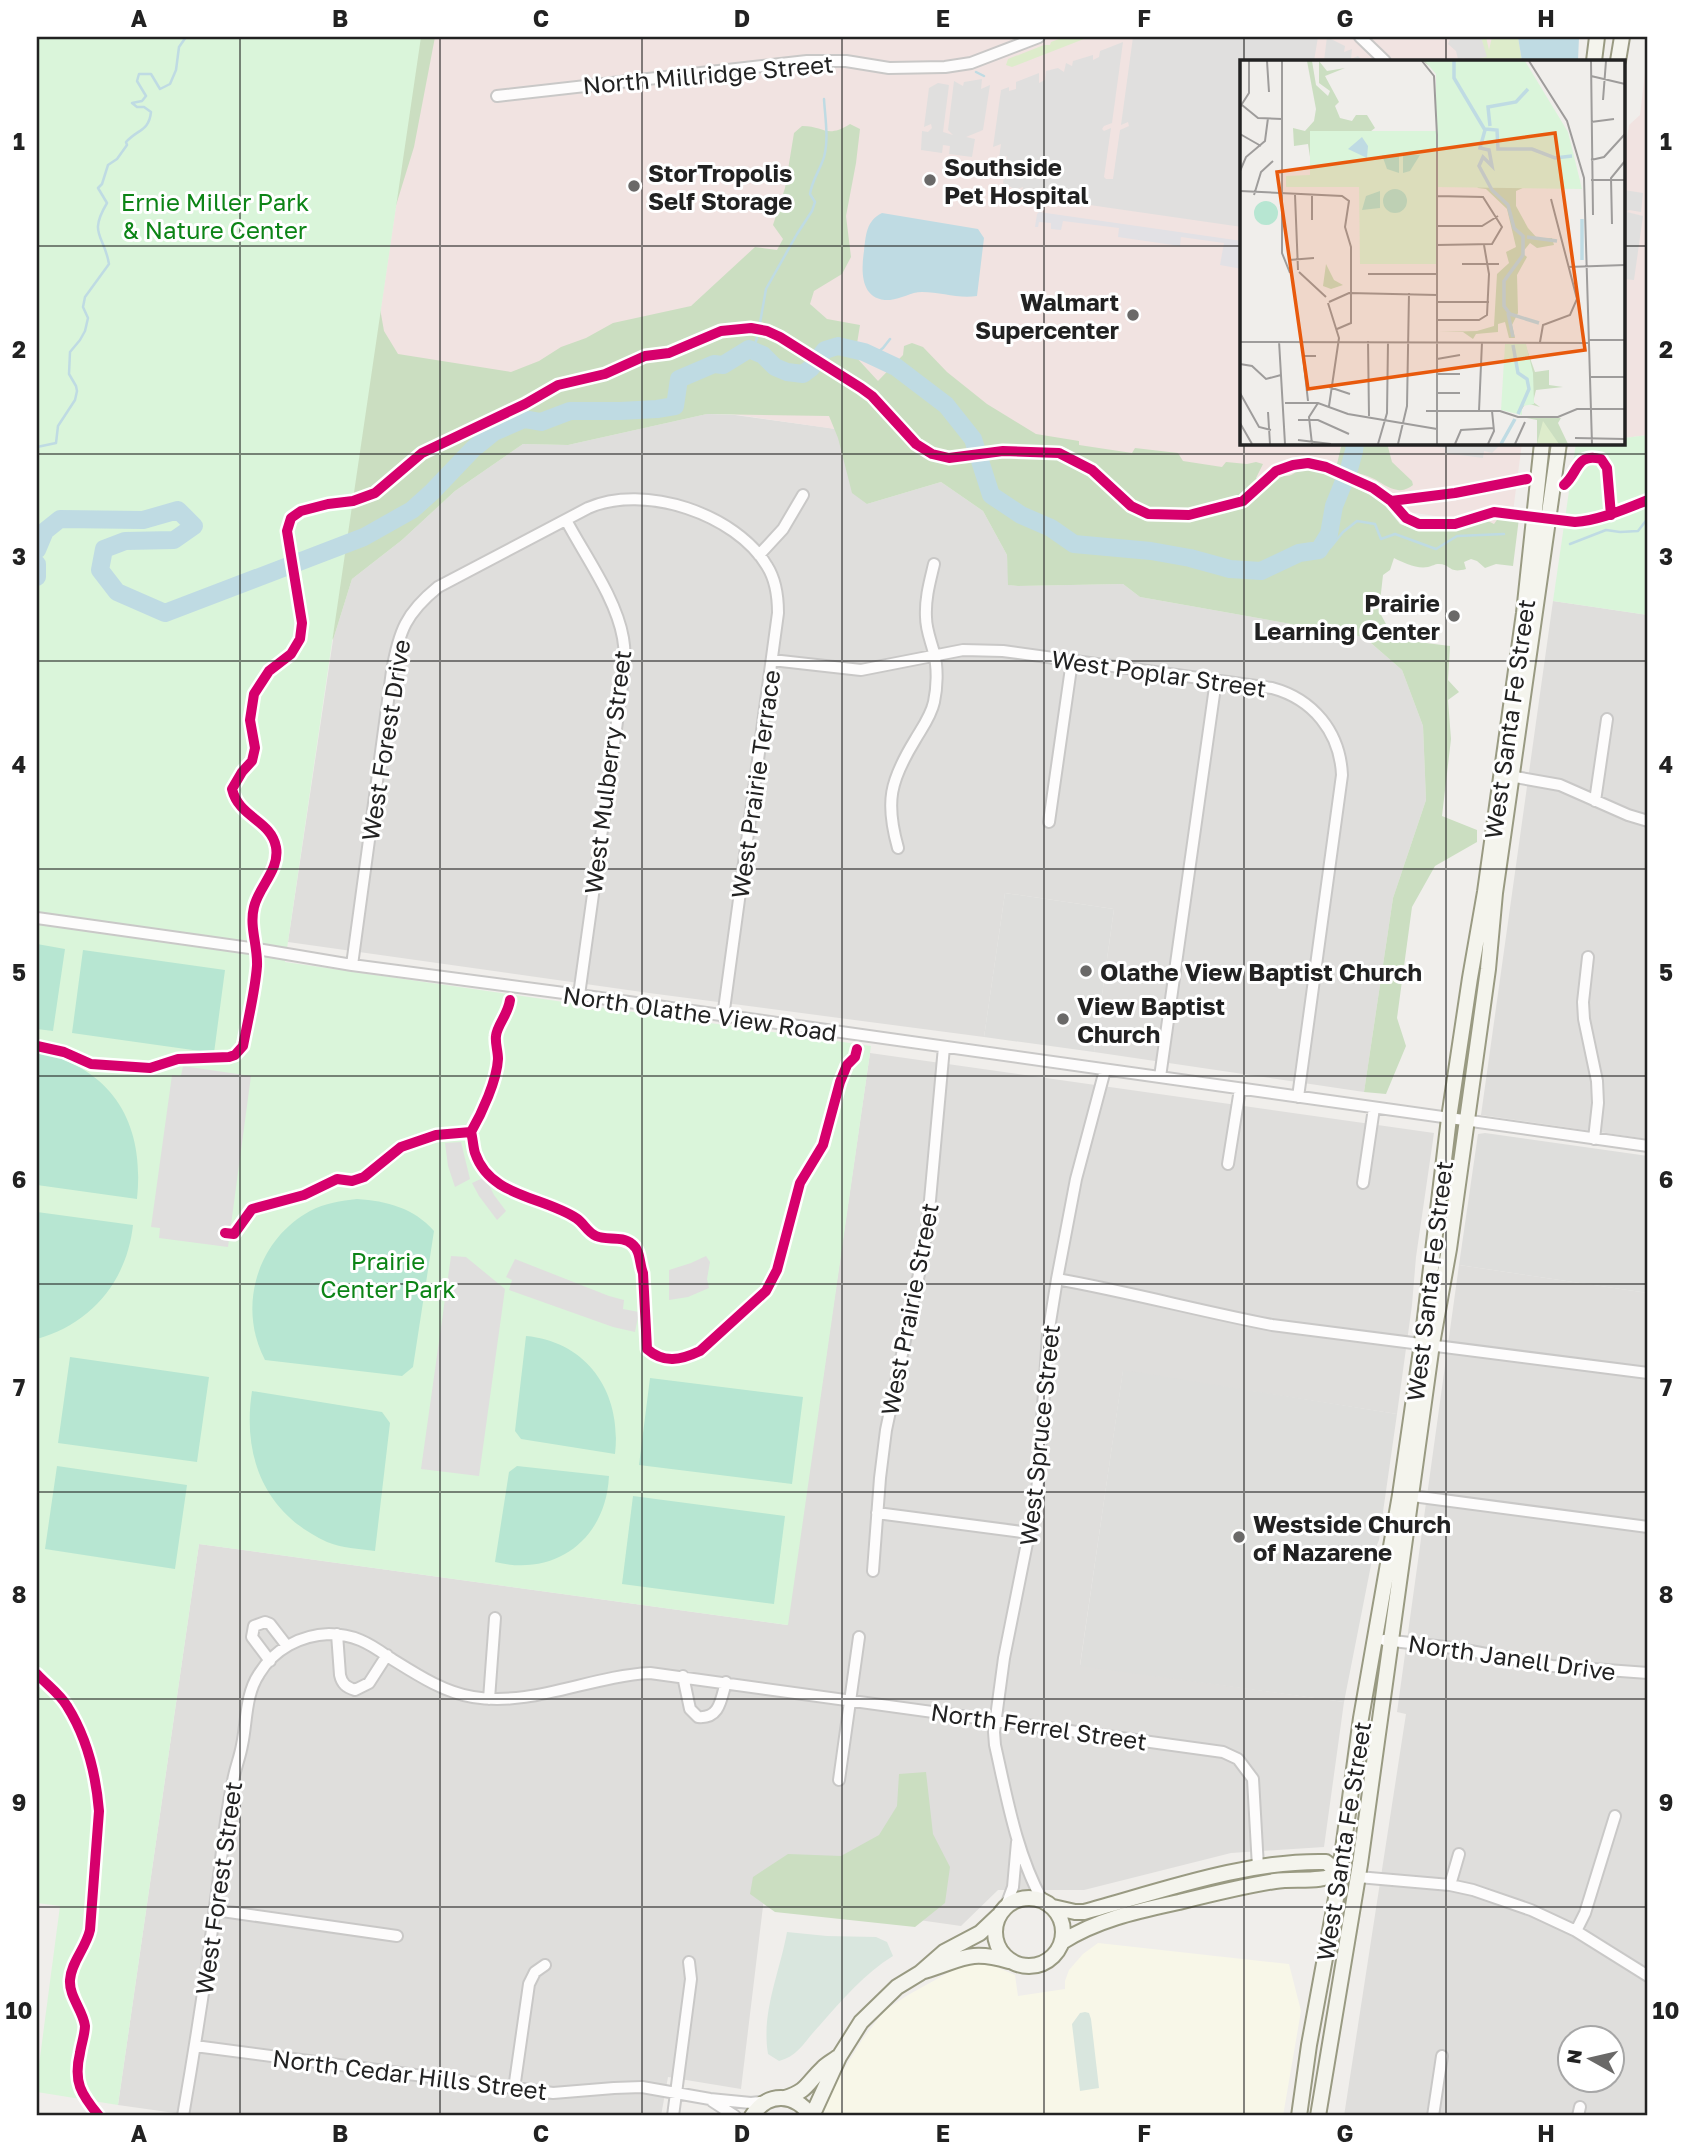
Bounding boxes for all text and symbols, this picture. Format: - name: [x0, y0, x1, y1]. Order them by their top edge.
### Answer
- text: A: [131, 4, 148, 32]
- text: B: [332, 4, 348, 32]
- text: C: [533, 4, 549, 32]
- text: D: [734, 4, 750, 32]
- text: E: [936, 4, 950, 32]
- text: F: [1137, 4, 1151, 32]
- text: G: [1337, 4, 1353, 32]
- text: H: [1537, 4, 1555, 32]
- street label: North Millridge Street: [581, 49, 835, 99]
- inset map: [1240, 60, 1626, 444]
- text: 1: [13, 127, 25, 155]
- text: 1: [1660, 127, 1672, 155]
- place label: Southside Pet Hospital: [944, 152, 1088, 209]
- place label: StorTropolis Self Storage: [648, 158, 792, 215]
- marker: Southside Pet Hospital: [922, 172, 938, 188]
- marker: StorTropolis Self Storage: [626, 178, 642, 194]
- park label: Ernie Miller Park & Nature Center: [121, 187, 309, 244]
- place label: Walmart Supercenter: [975, 287, 1119, 344]
- marker: Walmart Supercenter: [1125, 307, 1141, 323]
- text: 2: [12, 335, 26, 363]
- text: 2: [1659, 335, 1673, 363]
- text: 3: [12, 542, 26, 570]
- text: 3: [1659, 542, 1673, 570]
- place label: Prairie Learning Center: [1254, 588, 1440, 645]
- street label: West Santa Fe Street: [1478, 597, 1540, 841]
- marker: Prairie Learning Center: [1446, 608, 1462, 624]
- street label: West Forest Drive: [355, 637, 415, 843]
- street label: West Poplar Street: [1050, 644, 1268, 702]
- street label: West Mulberry Street: [578, 648, 636, 896]
- street label: West Prairie Terrace: [725, 668, 785, 900]
- text: 4: [12, 750, 26, 778]
- text: 4: [1659, 750, 1673, 778]
- place label: Olathe View Baptist Church: [1100, 957, 1422, 986]
- text: 5: [12, 958, 26, 986]
- text: 5: [1659, 958, 1673, 986]
- marker: Olathe View Baptist Church: [1078, 963, 1094, 979]
- street label: North Olathe View Road: [561, 979, 839, 1047]
- place label: View Baptist Church: [1077, 991, 1225, 1048]
- marker: View Baptist Church: [1055, 1011, 1071, 1027]
- street label: West Santa Fe Street: [1400, 1159, 1458, 1403]
- text: 6: [12, 1165, 26, 1193]
- text: 6: [1659, 1165, 1673, 1193]
- street label: West Prairie Street: [874, 1200, 944, 1418]
- park label: Prairie Center Park: [320, 1246, 456, 1303]
- street label: West Spruce Street: [1013, 1323, 1065, 1547]
- text: 7: [13, 1373, 25, 1401]
- text: 7: [1660, 1373, 1672, 1401]
- place label: Westside Church of Nazarene: [1253, 1509, 1451, 1566]
- marker: Westside Church of Nazarene: [1231, 1529, 1247, 1545]
- text: 8: [12, 1580, 26, 1608]
- text: 8: [1659, 1580, 1673, 1608]
- street label: North Janell Drive: [1406, 1628, 1618, 1686]
- street label: North Ferrel Street: [929, 1696, 1149, 1756]
- street label: West Santa Fe Street: [1310, 1719, 1376, 1963]
- street label: West Forest Street: [189, 1779, 247, 1997]
- text: 9: [12, 1788, 26, 1816]
- text: 9: [1659, 1788, 1673, 1816]
- text: 10: [6, 1996, 32, 2024]
- text: 10: [1653, 1996, 1679, 2024]
- north arrow: [1556, 2024, 1626, 2094]
- street label: North Cedar Hills Street: [271, 2043, 549, 2105]
- text: N: [1561, 2048, 1586, 2065]
- text: A: [131, 2119, 148, 2147]
- text: B: [332, 2119, 348, 2147]
- text: C: [533, 2119, 549, 2147]
- text: D: [734, 2119, 750, 2147]
- text: E: [936, 2119, 950, 2147]
- text: F: [1137, 2119, 1151, 2147]
- text: G: [1337, 2119, 1353, 2147]
- text: H: [1537, 2119, 1555, 2147]

